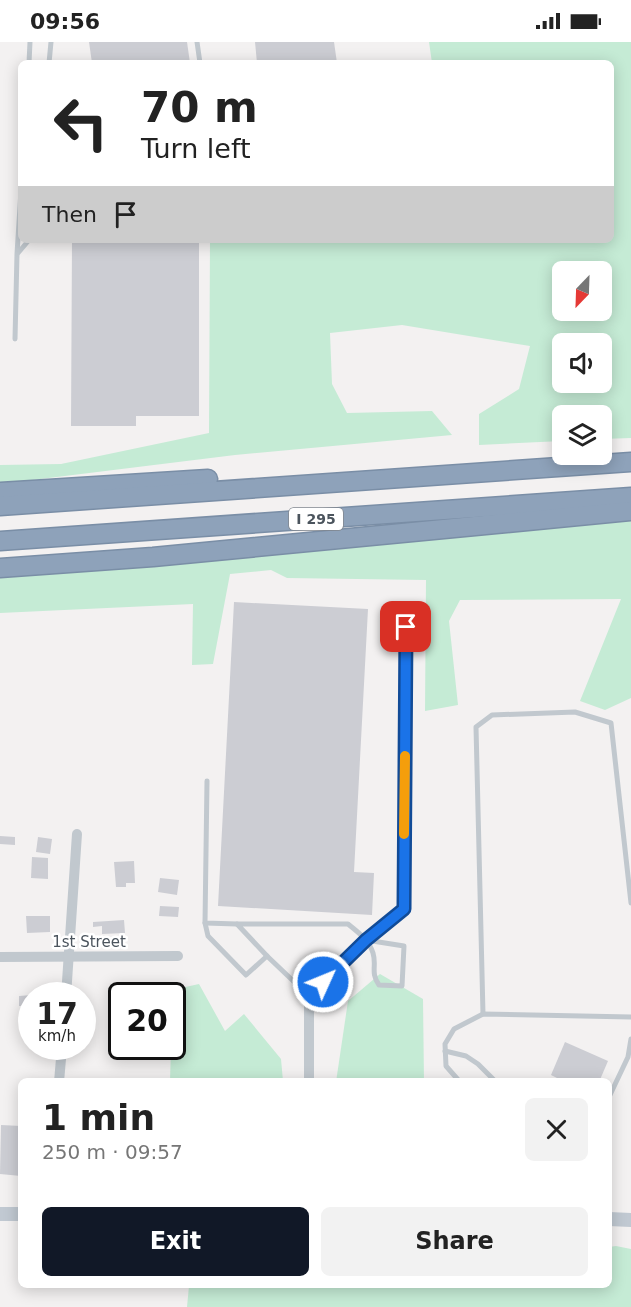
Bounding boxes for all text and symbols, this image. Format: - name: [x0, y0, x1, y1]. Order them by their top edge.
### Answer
- text: 09:56: [30, 9, 100, 34]
- text: 70 m: [141, 83, 258, 132]
- icon: left: [42, 84, 120, 162]
- text: Turn left: [141, 133, 251, 164]
- icon: arrive: [109, 198, 142, 231]
- text: Then: [42, 202, 97, 227]
- north arrow: [552, 261, 612, 321]
- map controls: [552, 261, 612, 465]
- button: sound: [552, 333, 612, 393]
- button: layers: [552, 405, 612, 465]
- road number: I 295: [289, 508, 343, 530]
- pin: [380, 601, 431, 652]
- icon: arrive: [389, 610, 422, 643]
- street label: 1st Street: [52, 933, 126, 951]
- position arrow: [291, 950, 355, 1014]
- speed limit sign: 20: [108, 982, 186, 1060]
- text: 17: [36, 996, 78, 1031]
- text: km/h: [38, 1027, 76, 1045]
- text: 1 min: [42, 1097, 155, 1138]
- button: close: [525, 1098, 588, 1161]
- text: 250 m · 09:57: [42, 1140, 183, 1164]
- button: Exit: [42, 1207, 309, 1276]
- button: Share: [321, 1207, 588, 1276]

